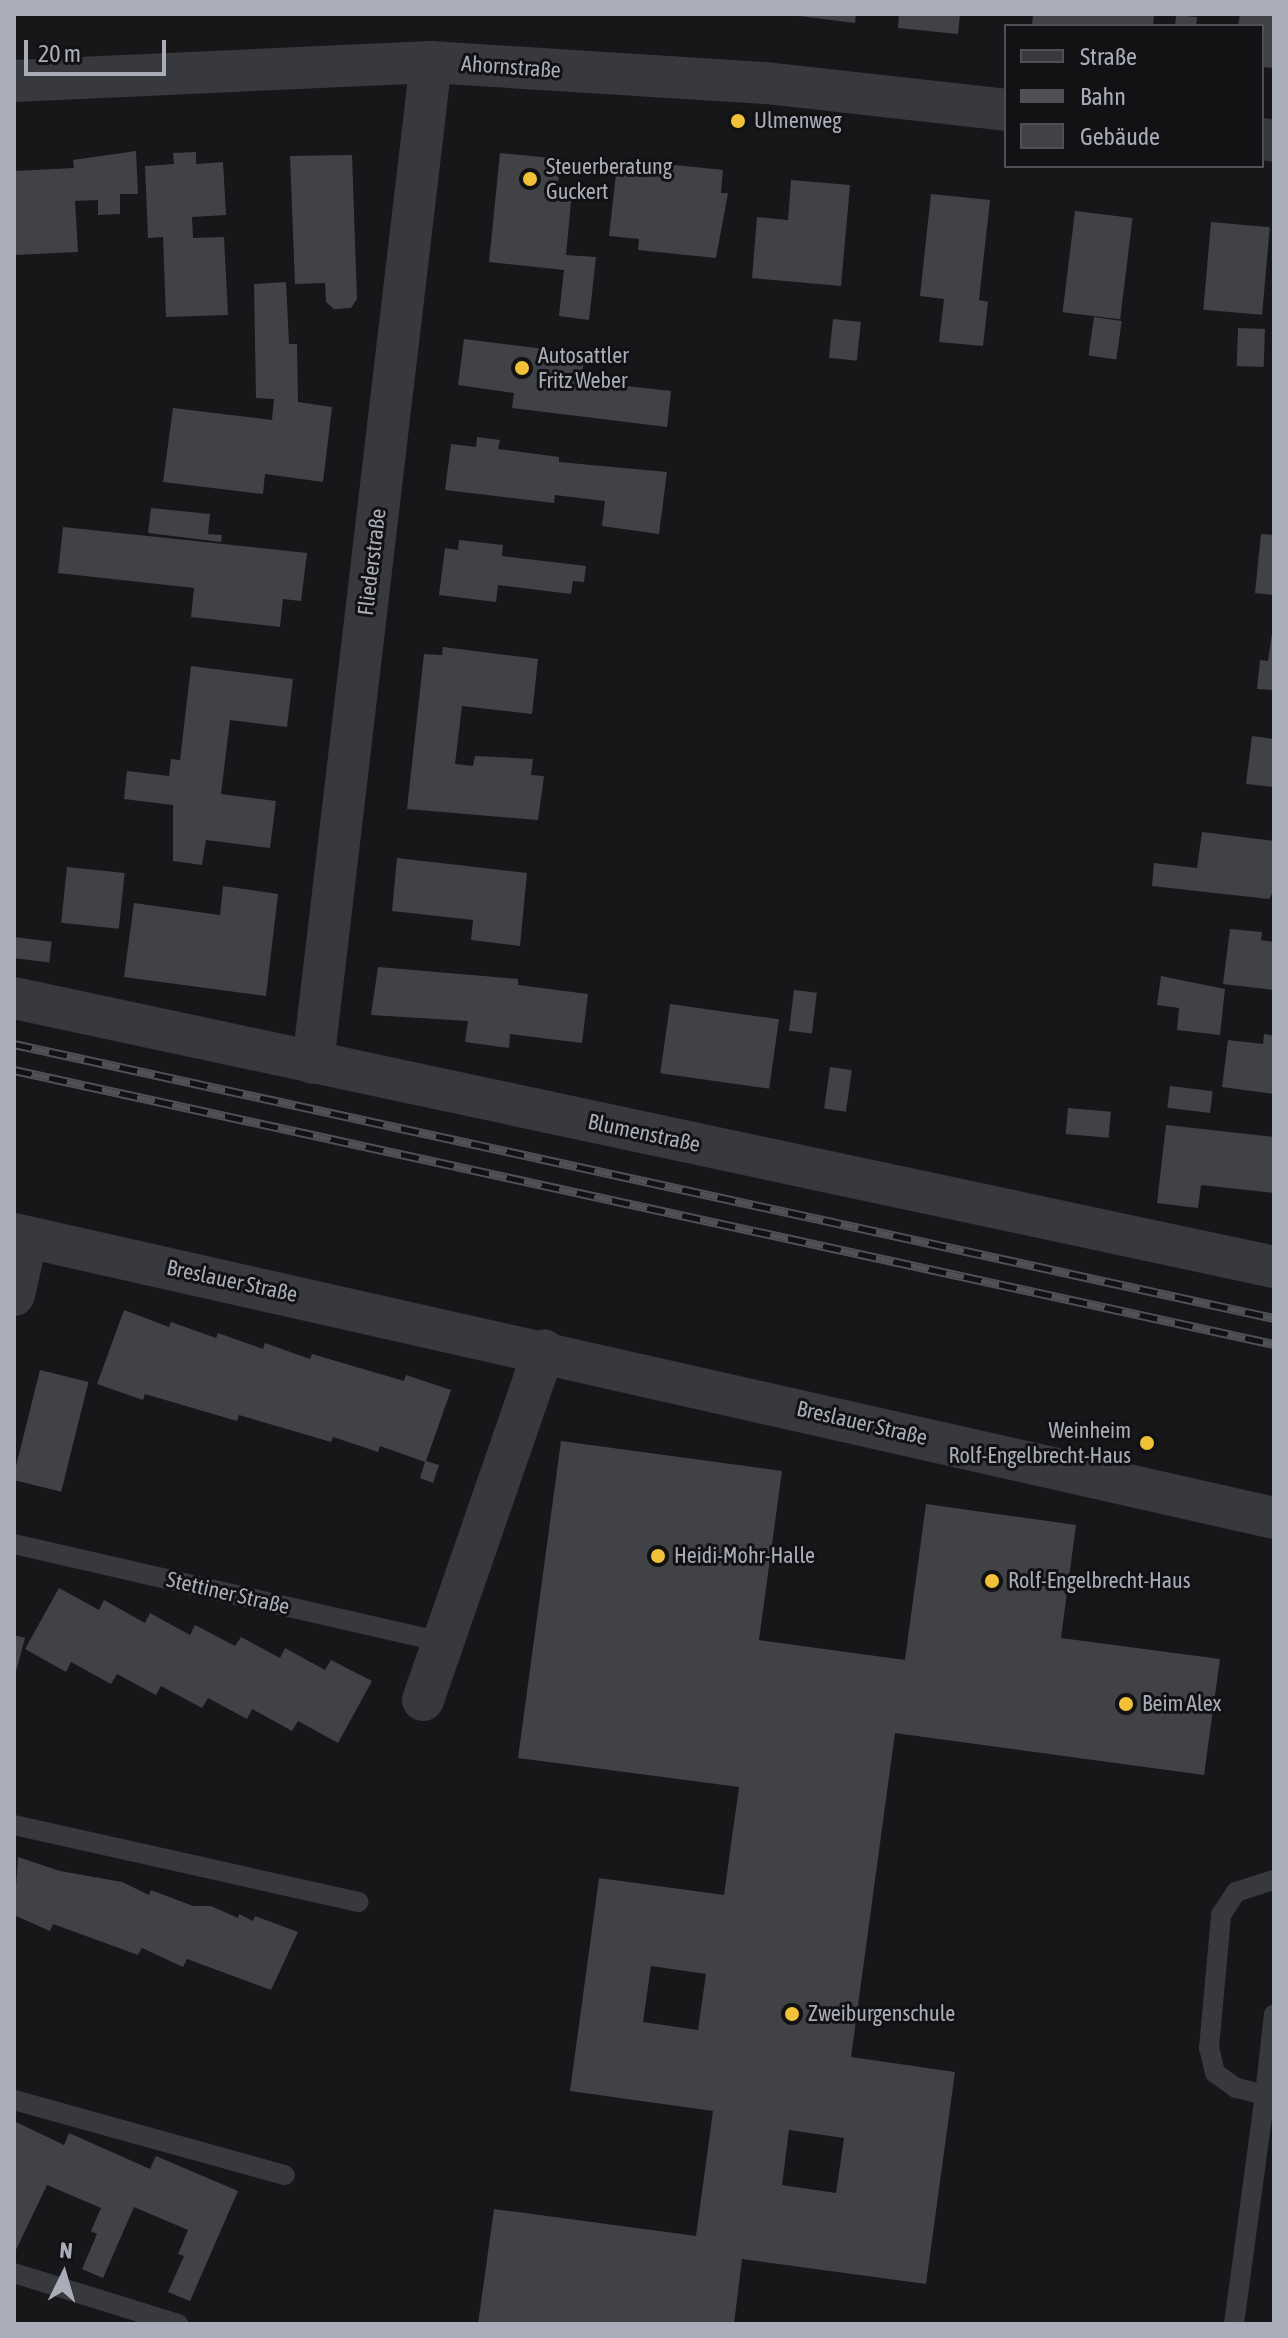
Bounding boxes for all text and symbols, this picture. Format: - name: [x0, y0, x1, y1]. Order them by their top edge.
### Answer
- scale bar: [28, 24, 170, 74]
- legend: [1004, 24, 1264, 168]
- text: 20 m: [38, 40, 81, 67]
- text: Straße: [1080, 43, 1137, 70]
- street label: Ahornstraße: [460, 50, 562, 84]
- text: Bahn: [1080, 83, 1126, 110]
- place label: Ulmenweg: [754, 108, 842, 134]
- marker: Ulmenweg: [729, 112, 747, 130]
- text: Gebäude: [1080, 123, 1160, 150]
- place label: Steuerberatung Guckert: [546, 153, 672, 204]
- marker: Steuerberatung Guckert: [521, 170, 539, 188]
- place label: Autosattler Fritz Weber: [538, 342, 629, 394]
- marker: Autosattler Fritz Weber: [513, 359, 531, 377]
- street label: Fliederstraße: [352, 507, 392, 617]
- street label: Blumenstraße: [585, 1108, 703, 1158]
- street label: Breslauer Straße: [164, 1254, 300, 1308]
- street label: Breslauer Straße: [794, 1395, 930, 1451]
- place label: Weinheim Rolf-Engelbrecht-Haus: [949, 1417, 1131, 1468]
- marker: Weinheim Rolf-Engelbrecht-Haus: [1138, 1434, 1156, 1452]
- place label: Heidi-Mohr-Halle: [674, 1543, 815, 1569]
- marker: Heidi-Mohr-Halle: [649, 1547, 667, 1565]
- street label: Stettiner Straße: [164, 1566, 292, 1620]
- place label: Rolf-Engelbrecht-Haus: [1008, 1568, 1190, 1594]
- marker: Rolf-Engelbrecht-Haus: [983, 1572, 1001, 1590]
- place label: Beim Alex: [1142, 1691, 1221, 1717]
- marker: Beim Alex: [1117, 1695, 1135, 1713]
- place label: Zweiburgenschule: [808, 2001, 955, 2027]
- marker: Zweiburgenschule: [783, 2005, 801, 2023]
- north arrow: [24, 2234, 104, 2314]
- text: N: [58, 2237, 74, 2264]

